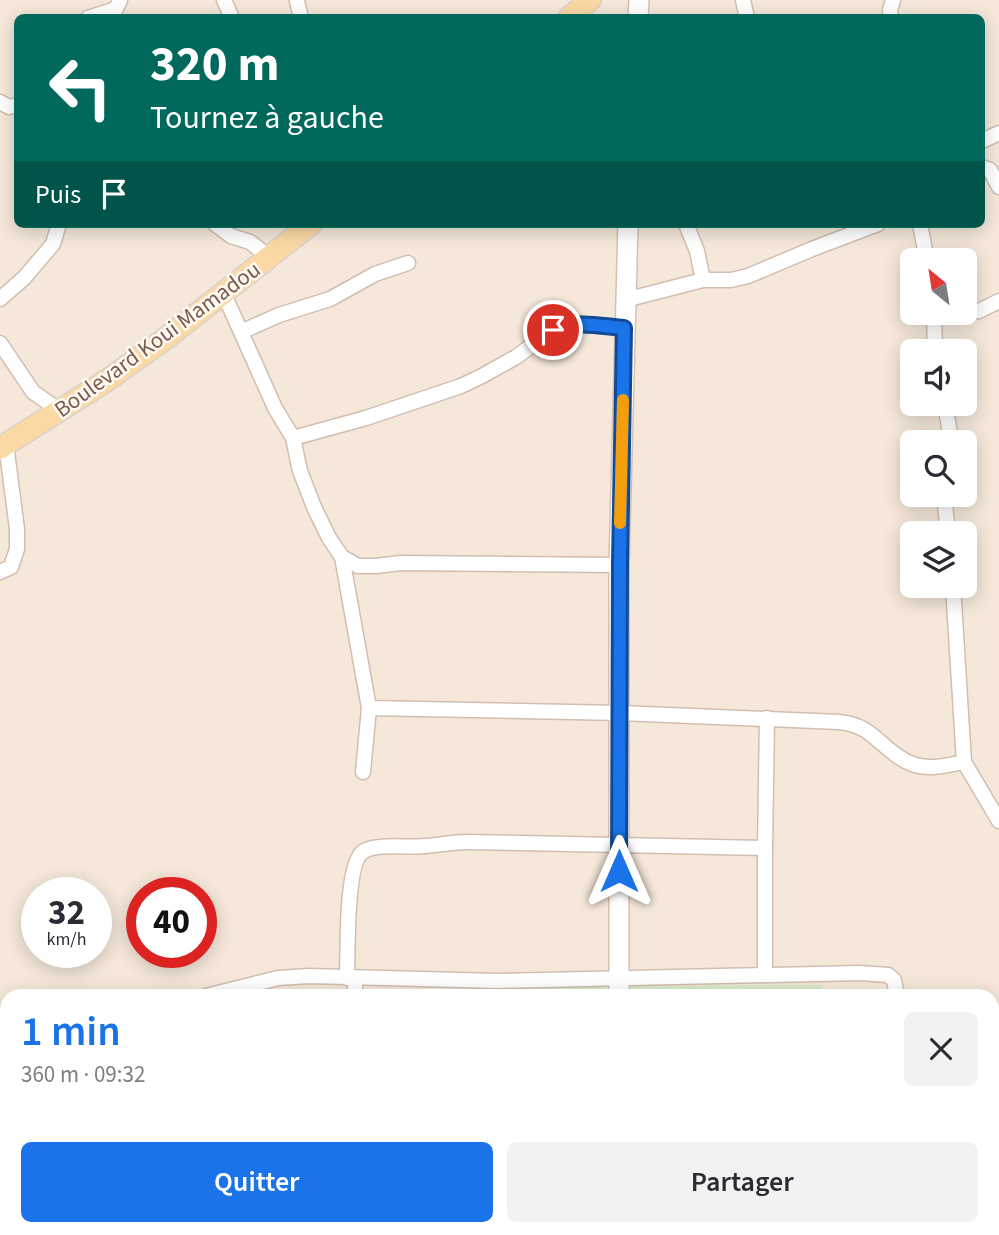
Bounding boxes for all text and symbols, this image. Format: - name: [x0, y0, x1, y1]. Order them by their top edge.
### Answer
- text: 320 m: [150, 30, 279, 100]
- icon: left: [35, 42, 126, 133]
- text: Tournez à gauche: [150, 95, 384, 141]
- icon: arrive: [95, 175, 133, 213]
- text: Puis: [35, 176, 81, 213]
- north arrow: [900, 248, 976, 326]
- map controls: [900, 248, 977, 598]
- street label: Boulevard Koui Mamadou: [47, 253, 267, 426]
- pin: [523, 300, 583, 360]
- icon: arrive: [534, 311, 572, 349]
- button: sound: [900, 339, 977, 416]
- button: search: [900, 430, 977, 507]
- button: layers: [900, 521, 977, 598]
- position arrow: [582, 834, 656, 908]
- speed limit sign: 40: [126, 877, 217, 968]
- text: 32: [48, 888, 85, 938]
- text: km/h: [47, 927, 86, 952]
- text: 1 min: [21, 1002, 121, 1062]
- button: close: [904, 1012, 978, 1086]
- text: 360 m · 09:32: [21, 1058, 145, 1091]
- button: Quitter: [21, 1142, 493, 1222]
- button: Partager: [507, 1142, 978, 1222]

